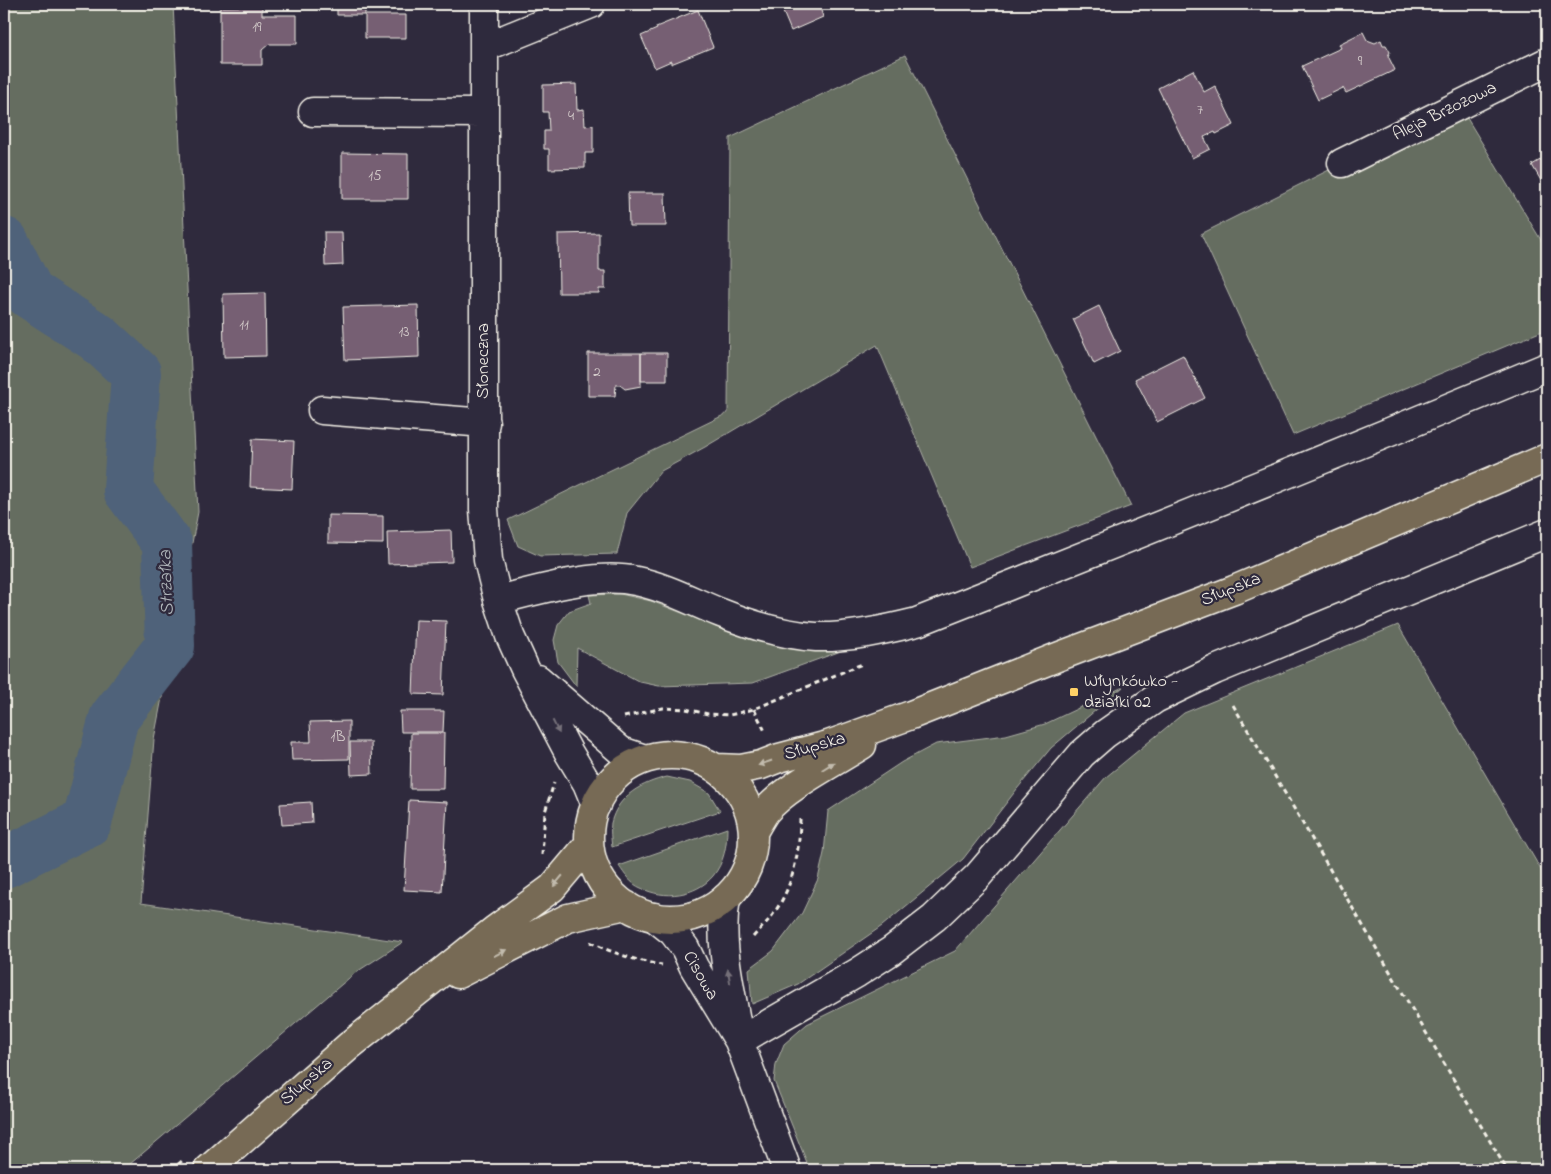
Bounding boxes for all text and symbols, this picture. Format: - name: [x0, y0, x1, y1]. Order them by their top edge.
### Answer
- house number: 19: [252, 16, 262, 38]
- house number: 9: [1358, 50, 1363, 72]
- street label: Aleja Brzozowa: [1389, 76, 1501, 148]
- house number: 7: [1197, 99, 1203, 121]
- house number: 4: [568, 105, 574, 127]
- house number: 15: [368, 165, 382, 187]
- house number: 11: [239, 314, 249, 336]
- house number: 13: [399, 321, 409, 343]
- street label: Słoneczna: [471, 323, 497, 399]
- house number: 2: [593, 361, 601, 383]
- water label: Strzałka: [152, 549, 182, 616]
- street label: Słupska: [1197, 566, 1265, 614]
- place label: Włynkówko - działki 02: [1084, 669, 1178, 716]
- marker: Włynkówko - działki 02: [1068, 686, 1080, 698]
- one-way arrow: [552, 720, 560, 735]
- house number: 1B: [331, 726, 345, 748]
- street label: Słupska: [781, 726, 849, 768]
- one-way arrow: [757, 759, 772, 767]
- one-way arrow: [821, 762, 835, 771]
- one-way arrow: [552, 875, 563, 888]
- street label: Cisowa: [675, 946, 725, 1006]
- one-way arrow: [493, 949, 507, 957]
- one-way arrow: [724, 967, 732, 983]
- street label: Słupska: [275, 1052, 339, 1112]

